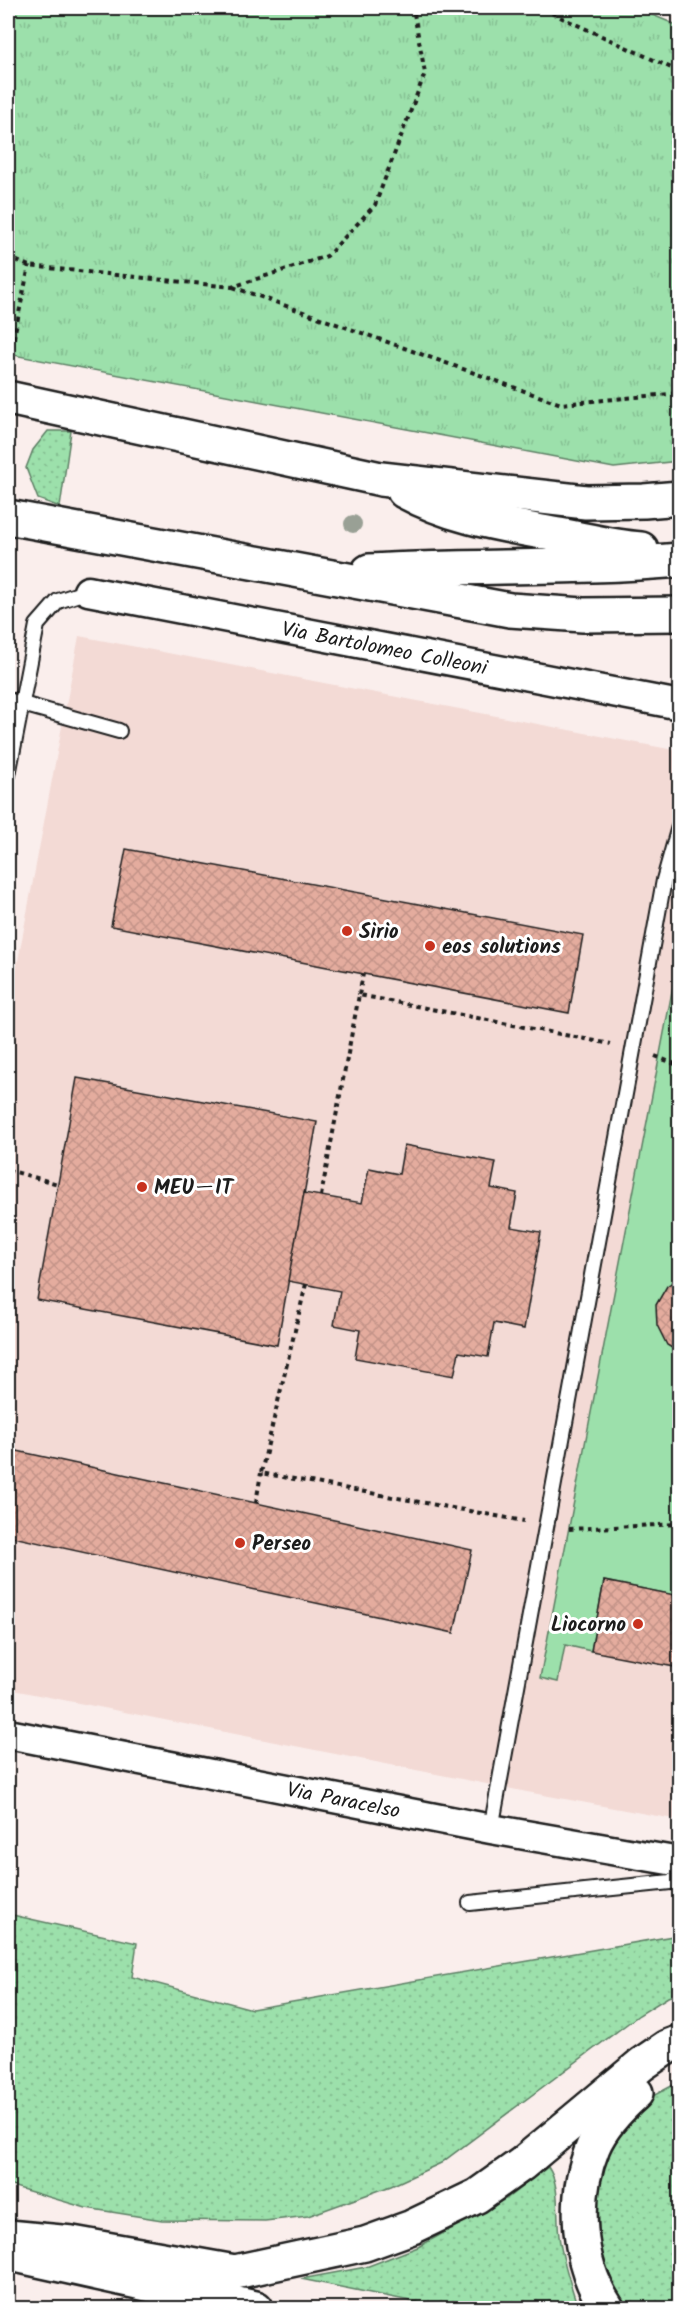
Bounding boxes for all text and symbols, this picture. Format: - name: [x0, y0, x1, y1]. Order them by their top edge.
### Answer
- street label: Via Bartolomeo Colleoni: [279, 614, 491, 686]
- place label: Sirio: [359, 916, 399, 949]
- marker: Sirio: [340, 924, 354, 938]
- place label: eos solutions: [442, 931, 561, 964]
- marker: eos solutions: [423, 939, 437, 953]
- place label: MEUーIT: [154, 1172, 235, 1205]
- marker: MEUーIT: [135, 1180, 149, 1194]
- place label: Perseo: [252, 1528, 311, 1561]
- marker: Perseo: [233, 1536, 247, 1550]
- place label: Liocorno: [551, 1609, 626, 1642]
- marker: Liocorno: [631, 1617, 645, 1631]
- street label: Via Paracelso: [284, 1774, 403, 1829]

